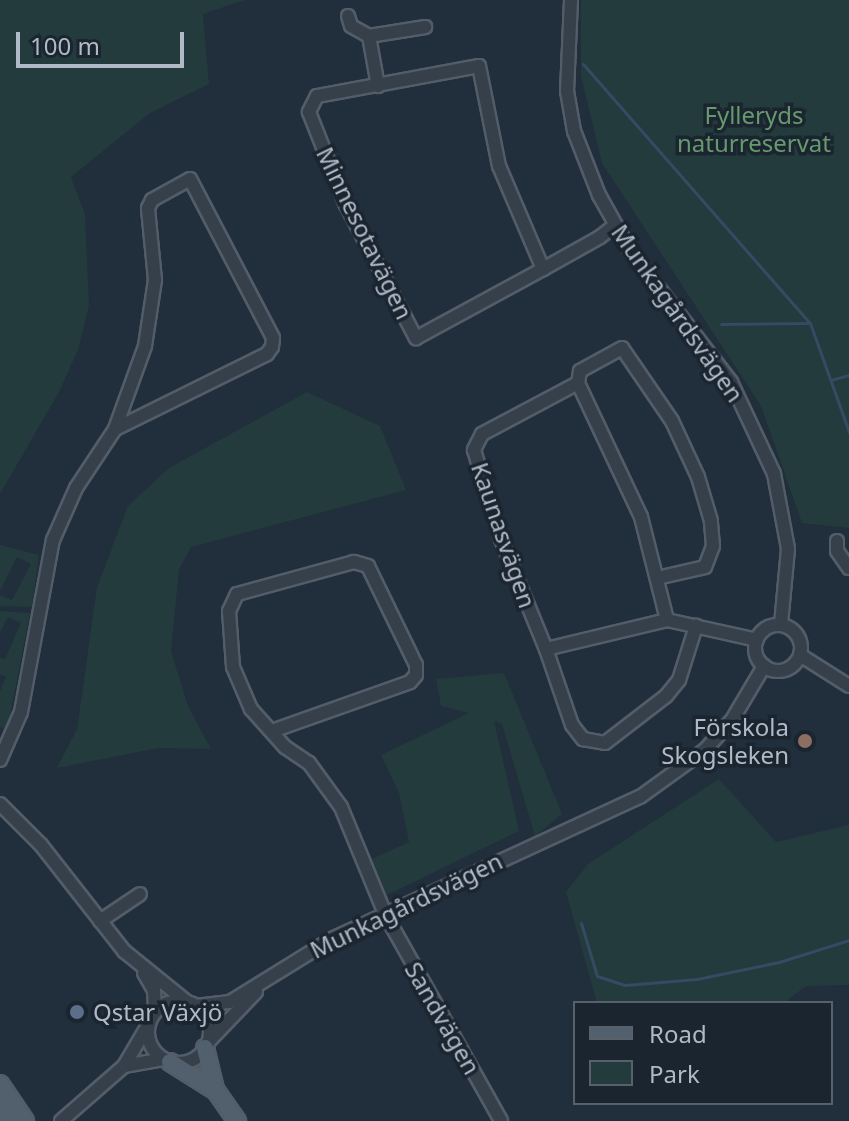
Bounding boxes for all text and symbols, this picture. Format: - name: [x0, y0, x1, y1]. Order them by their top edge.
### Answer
- scale bar: [20, 16, 188, 66]
- text: 100 m: [30, 29, 100, 62]
- park label: Fylleryds naturreservat: [677, 101, 831, 157]
- street label: Minnesotavägen: [311, 142, 419, 324]
- street label: Munkagårdsvägen: [606, 219, 750, 407]
- street label: Kaunasvägen: [466, 459, 542, 611]
- place label: Förskola Skogsleken: [661, 713, 789, 769]
- marker: Förskola Skogsleken: [796, 732, 814, 750]
- street label: Munkagårdsvägen: [305, 846, 507, 964]
- street label: Sandvägen: [399, 957, 487, 1079]
- place label: Qstar Växjö: [93, 998, 222, 1026]
- legend: [573, 1001, 833, 1105]
- marker: Qstar Växjö: [68, 1003, 86, 1021]
- text: Road: [649, 1017, 707, 1050]
- text: Park: [649, 1057, 700, 1090]

